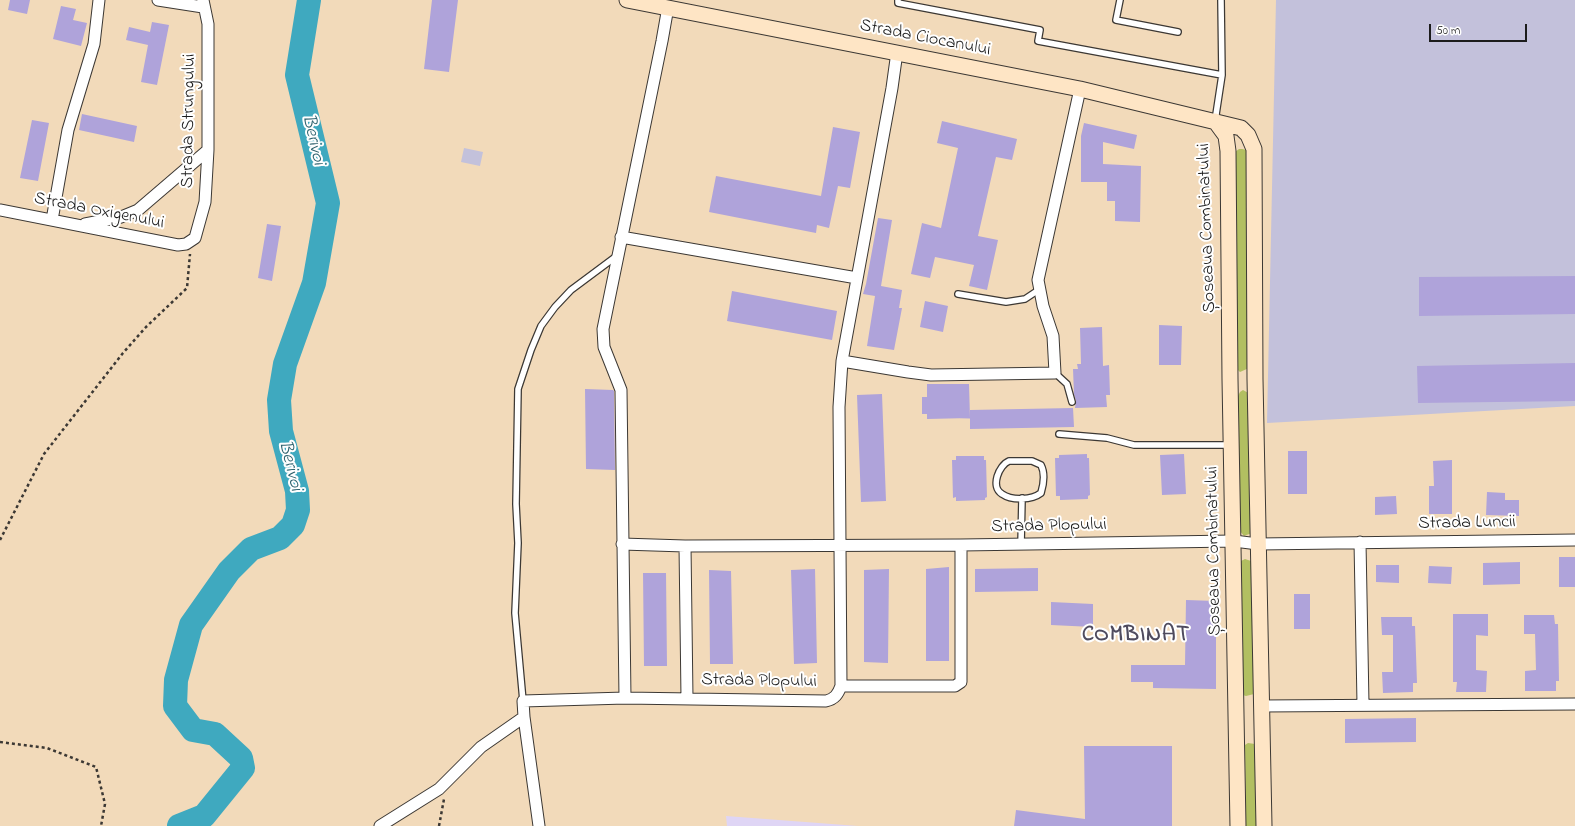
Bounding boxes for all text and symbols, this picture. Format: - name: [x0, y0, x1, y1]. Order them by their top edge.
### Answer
- street label: Strada Ciocanului: [858, 16, 992, 62]
- scale bar: [1431, 16, 1529, 42]
- text: 50 m: [1436, 22, 1460, 40]
- street label: Strada Strungului: [178, 54, 202, 188]
- water label: Berivoi: [295, 112, 329, 168]
- street label: Șoseaua Combinatului: [1194, 143, 1222, 313]
- street label: Strada Oxigenului: [32, 189, 166, 235]
- water label: Berivoi: [272, 438, 306, 494]
- street label: Șoseaua Combinatului: [1203, 466, 1227, 636]
- street label: Strada Luncii: [1418, 512, 1516, 536]
- street label: Strada Plopului: [991, 515, 1107, 539]
- district label: COMBINAT: [1082, 623, 1190, 649]
- street label: Strada Plopului: [701, 670, 817, 694]

